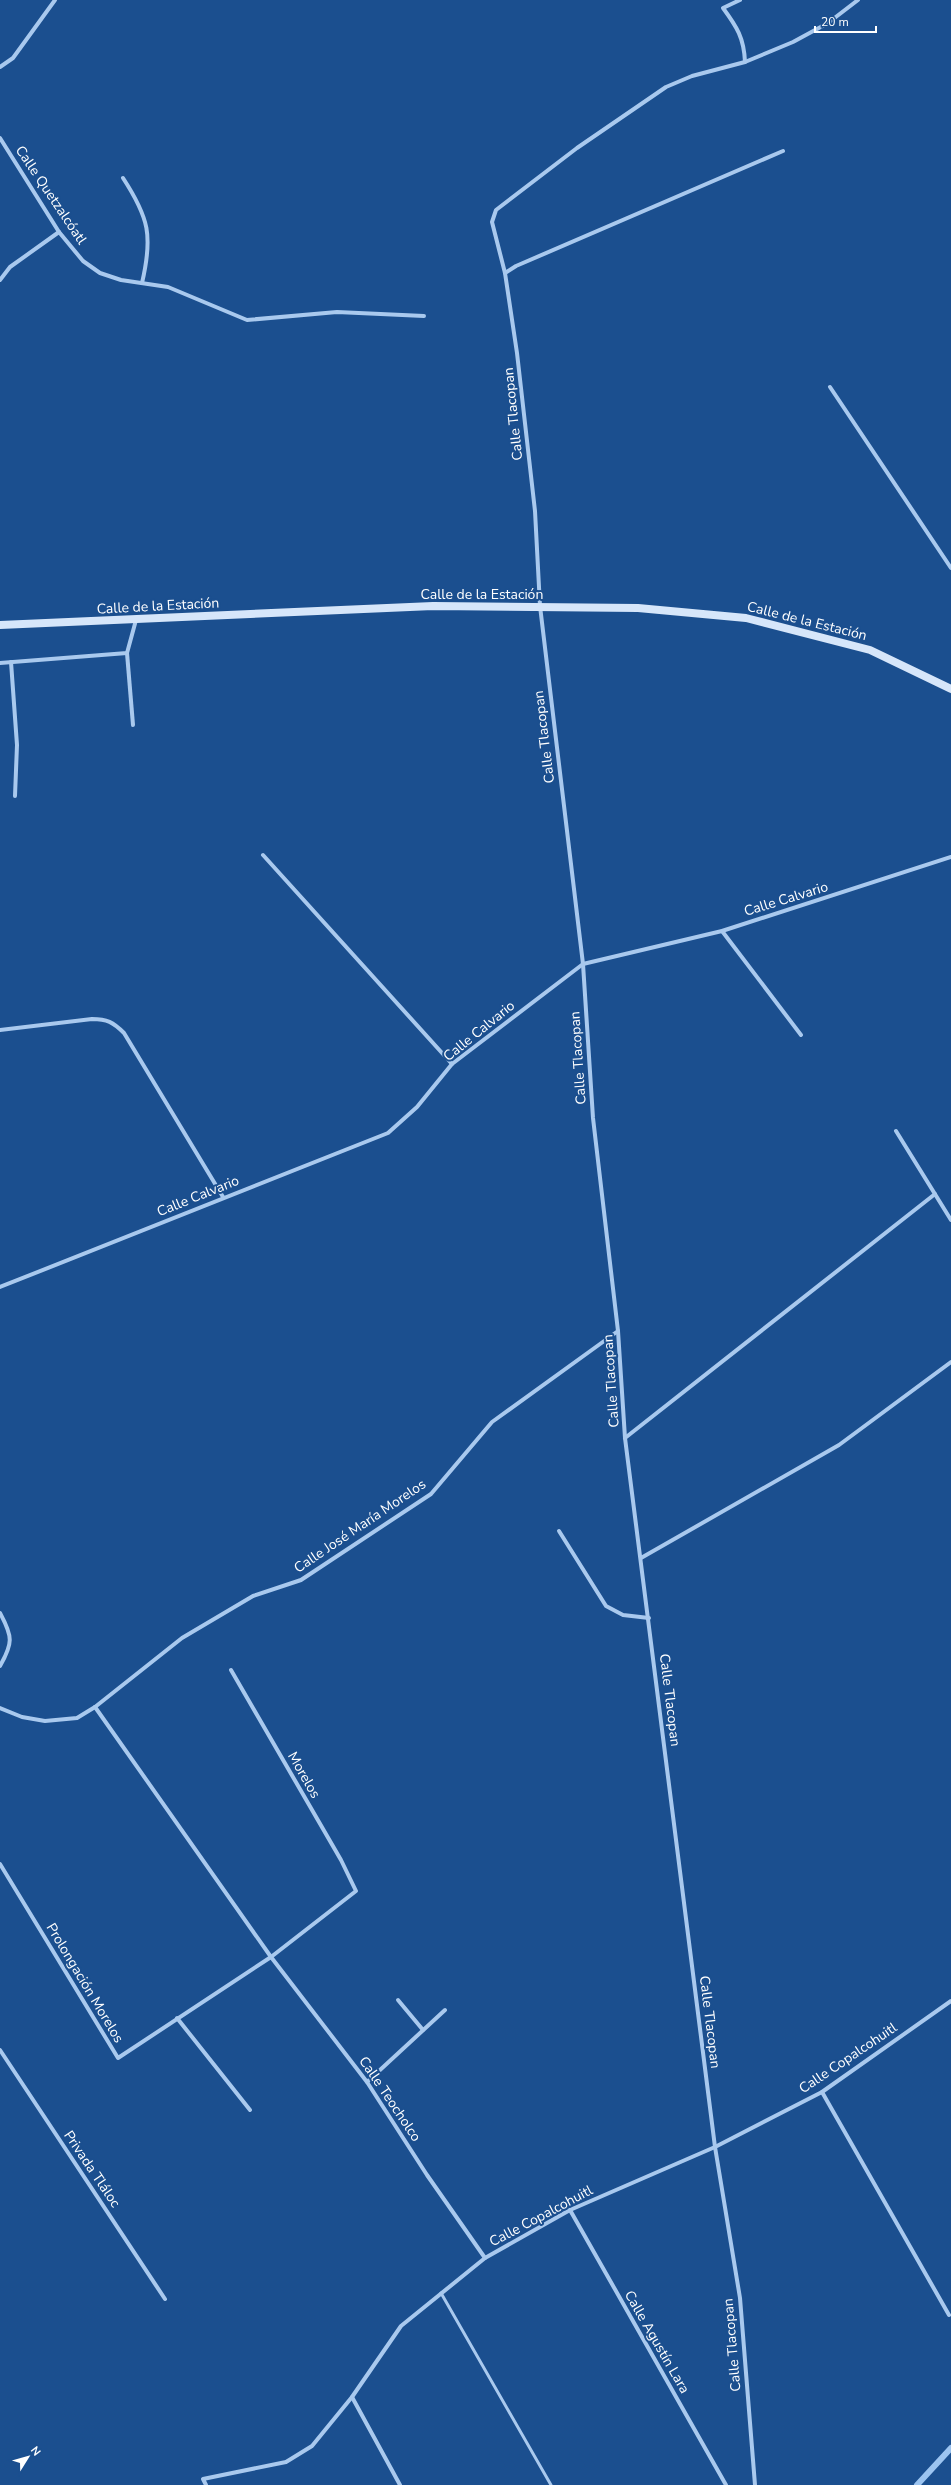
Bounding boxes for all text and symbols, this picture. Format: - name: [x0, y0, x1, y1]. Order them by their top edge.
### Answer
- scale bar: [815, 8, 876, 34]
- text: 20 m: [821, 14, 849, 30]
- street label: Calle Quetzalcóatl: [11, 142, 92, 249]
- street label: Calle Tlacopan: [499, 366, 527, 462]
- street label: Calle de la Estación: [421, 585, 543, 604]
- street label: Calle de la Estación: [96, 593, 220, 619]
- street label: Calle de la Estación: [745, 597, 869, 645]
- street label: Calle Tlacopan: [529, 689, 559, 785]
- street label: Calle Calvario: [742, 877, 831, 921]
- street label: Calle Calvario: [439, 996, 519, 1066]
- street label: Calle Tlacopan: [565, 1011, 591, 1105]
- street label: Calle Calvario: [154, 1171, 242, 1221]
- street label: Calle Tlacopan: [598, 1334, 624, 1428]
- street label: Calle José María Morelos: [290, 1475, 430, 1577]
- street label: Calle Tlacopan: [655, 1652, 685, 1748]
- street label: Morelos: [283, 1748, 325, 1802]
- street label: Prolongación Morelos: [42, 1920, 128, 2047]
- street label: Calle Tlacopan: [695, 1974, 725, 2070]
- street label: Calle Copalcohuitl: [795, 2018, 901, 2098]
- street label: Calle Teocholco: [354, 2053, 426, 2145]
- street label: Privada Tláloc: [59, 2127, 125, 2212]
- street label: Calle Copalcohuitl: [486, 2180, 597, 2251]
- street label: Calle Agustín Lara: [620, 2287, 694, 2397]
- street label: Calle Tlacopan: [718, 2298, 746, 2392]
- north arrow: [8, 2437, 48, 2477]
- text: N: [27, 2443, 44, 2459]

